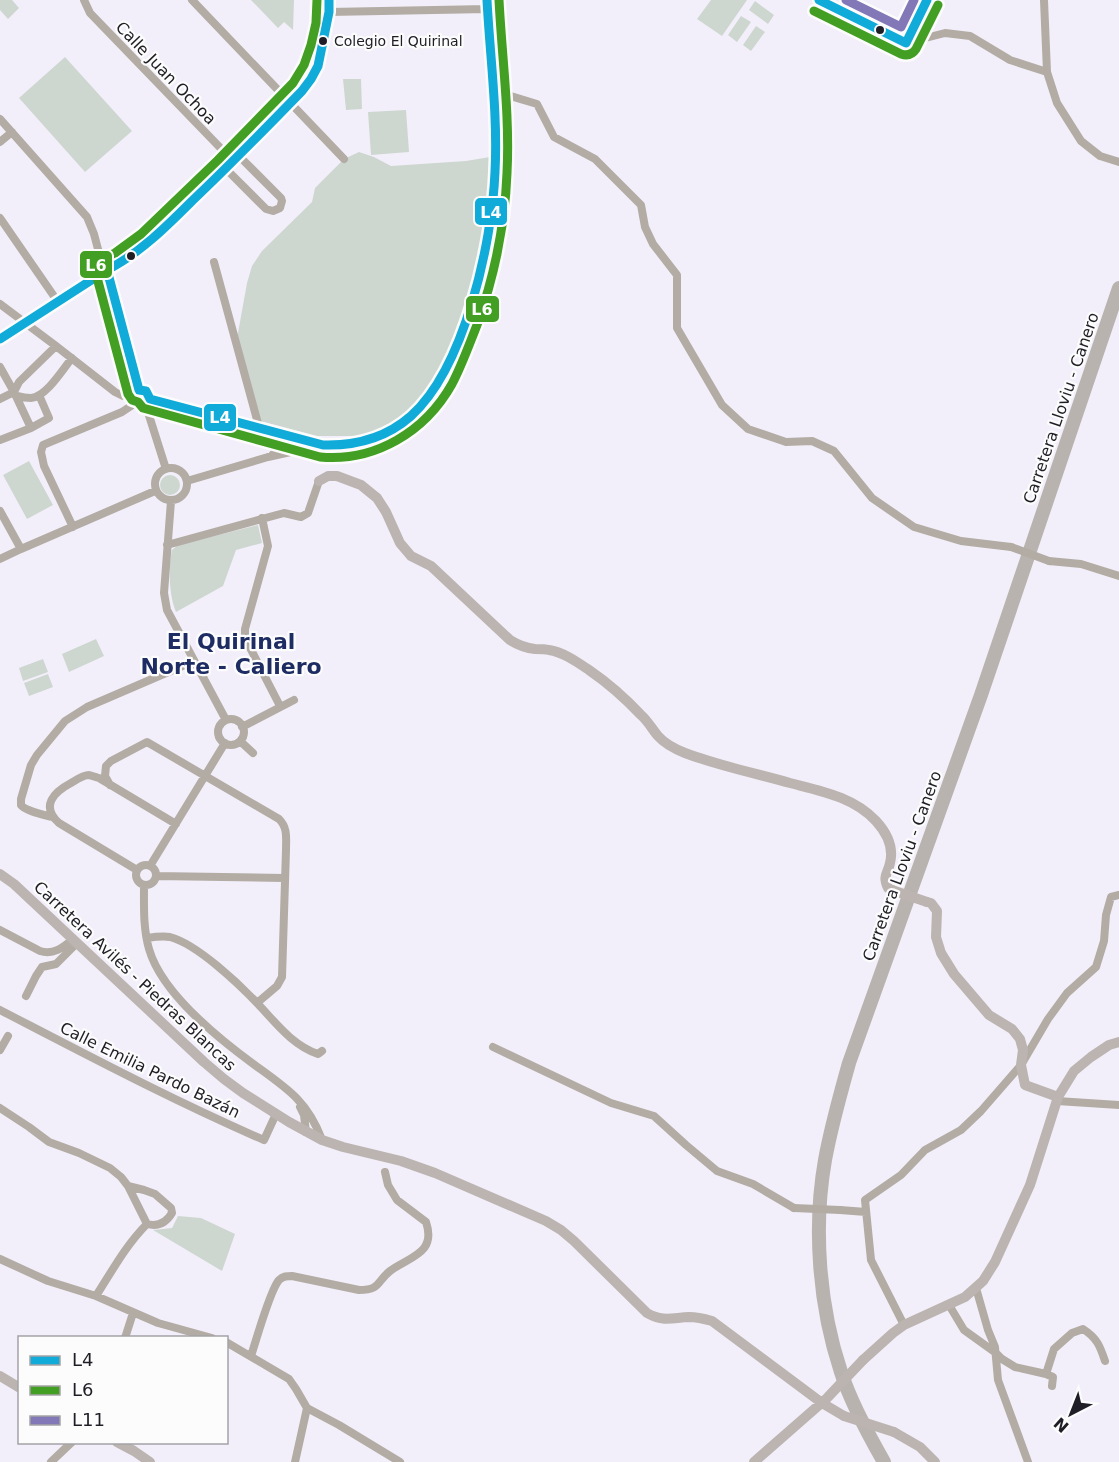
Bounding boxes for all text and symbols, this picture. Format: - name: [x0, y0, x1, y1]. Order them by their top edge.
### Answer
- street label: Calle Juan Ochoa: [112, 18, 220, 128]
- unlabelled marker: [874, 24, 886, 36]
- place label: Colegio El Quirinal: [334, 33, 463, 49]
- marker: Colegio El Quirinal: [317, 35, 329, 47]
- line badge: L4: [474, 197, 508, 226]
- text: L4: [480, 203, 502, 222]
- line badge: L6: [79, 250, 113, 279]
- unlabelled marker: [125, 250, 137, 262]
- text: L6: [85, 256, 107, 275]
- line badge: L6: [465, 295, 500, 323]
- text: L6: [471, 300, 493, 319]
- street label: Carretera Lloviu - Canero: [1019, 310, 1103, 506]
- line badge: L4: [203, 403, 237, 432]
- text: L4: [209, 408, 231, 427]
- district label: El Quirinal Norte - Caliero: [140, 629, 322, 679]
- street label: Carretera Lloviu - Canero: [859, 768, 945, 964]
- street label: Carretera Avilés - Piedras Blancas: [30, 877, 240, 1075]
- street label: Calle Emilia Pardo Bazán: [57, 1018, 243, 1122]
- legend: [18, 1336, 228, 1444]
- text: L4: [72, 1349, 93, 1370]
- text: L6: [72, 1379, 93, 1400]
- north arrow: [1041, 1384, 1101, 1444]
- text: L11: [72, 1409, 105, 1430]
- text: N: [1050, 1413, 1073, 1436]

